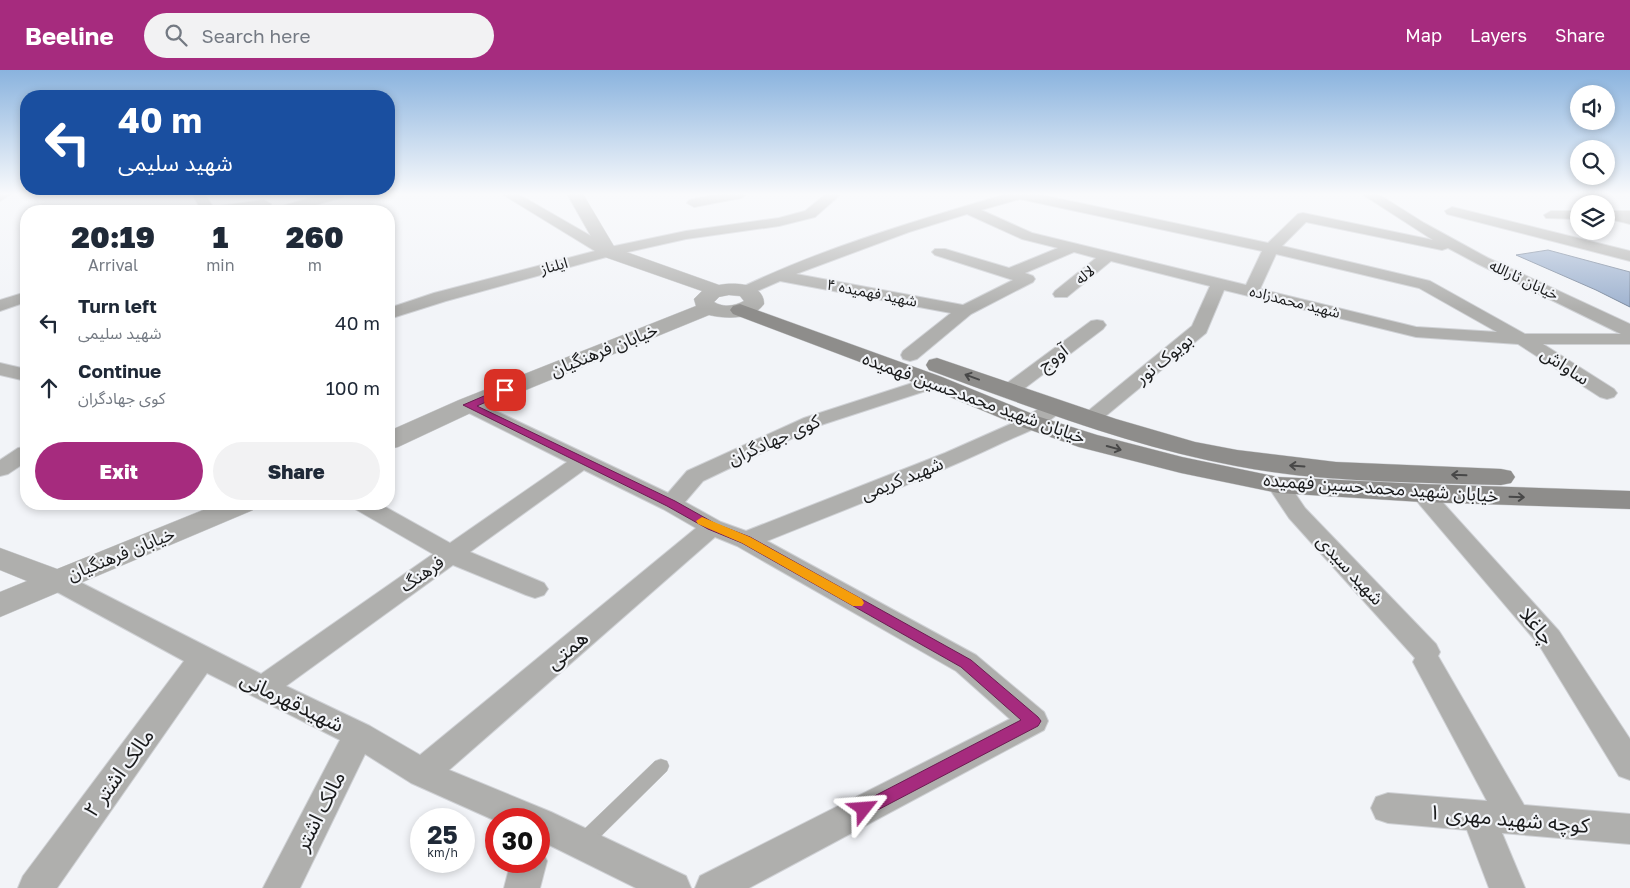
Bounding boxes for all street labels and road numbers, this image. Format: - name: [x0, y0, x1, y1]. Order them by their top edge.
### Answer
- street label: ایلناز: [537, 253, 570, 279]
- street label: خیابان ثارالله: [1486, 255, 1562, 304]
- street label: لاله: [1071, 261, 1098, 287]
- street label: شهید فهمیده ۴: [825, 274, 919, 311]
- street label: شهید محمدزاده: [1248, 281, 1343, 322]
- street label: خیابان فرهنگیان: [547, 318, 661, 382]
- street label: بویوک نور: [1129, 328, 1197, 389]
- street label: آووج: [1033, 338, 1074, 378]
- street label: ساواش: [1537, 341, 1594, 390]
- street label: خیابان شهید محمدحسین فهمیده: [859, 346, 1089, 449]
- street label: کوی جهادگران: [724, 409, 824, 470]
- street label: شهید کریمی: [857, 452, 946, 506]
- street label: خیابان شهید محمدحسین فهمیده: [1263, 468, 1499, 507]
- street label: خیابان فرهنگیان: [64, 522, 178, 586]
- street label: شهید سیدی: [1312, 530, 1389, 610]
- street label: فرهنگ: [395, 550, 448, 597]
- street label: چاغلا: [1514, 601, 1561, 650]
- street label: همتی: [540, 624, 593, 674]
- street label: شهیدقهرمانی: [236, 665, 348, 737]
- street label: مالک اشتر ۲: [77, 723, 159, 822]
- street label: مالک اشتر: [288, 766, 350, 856]
- street label: کوچه شهید مهری ۱: [1428, 798, 1591, 839]

